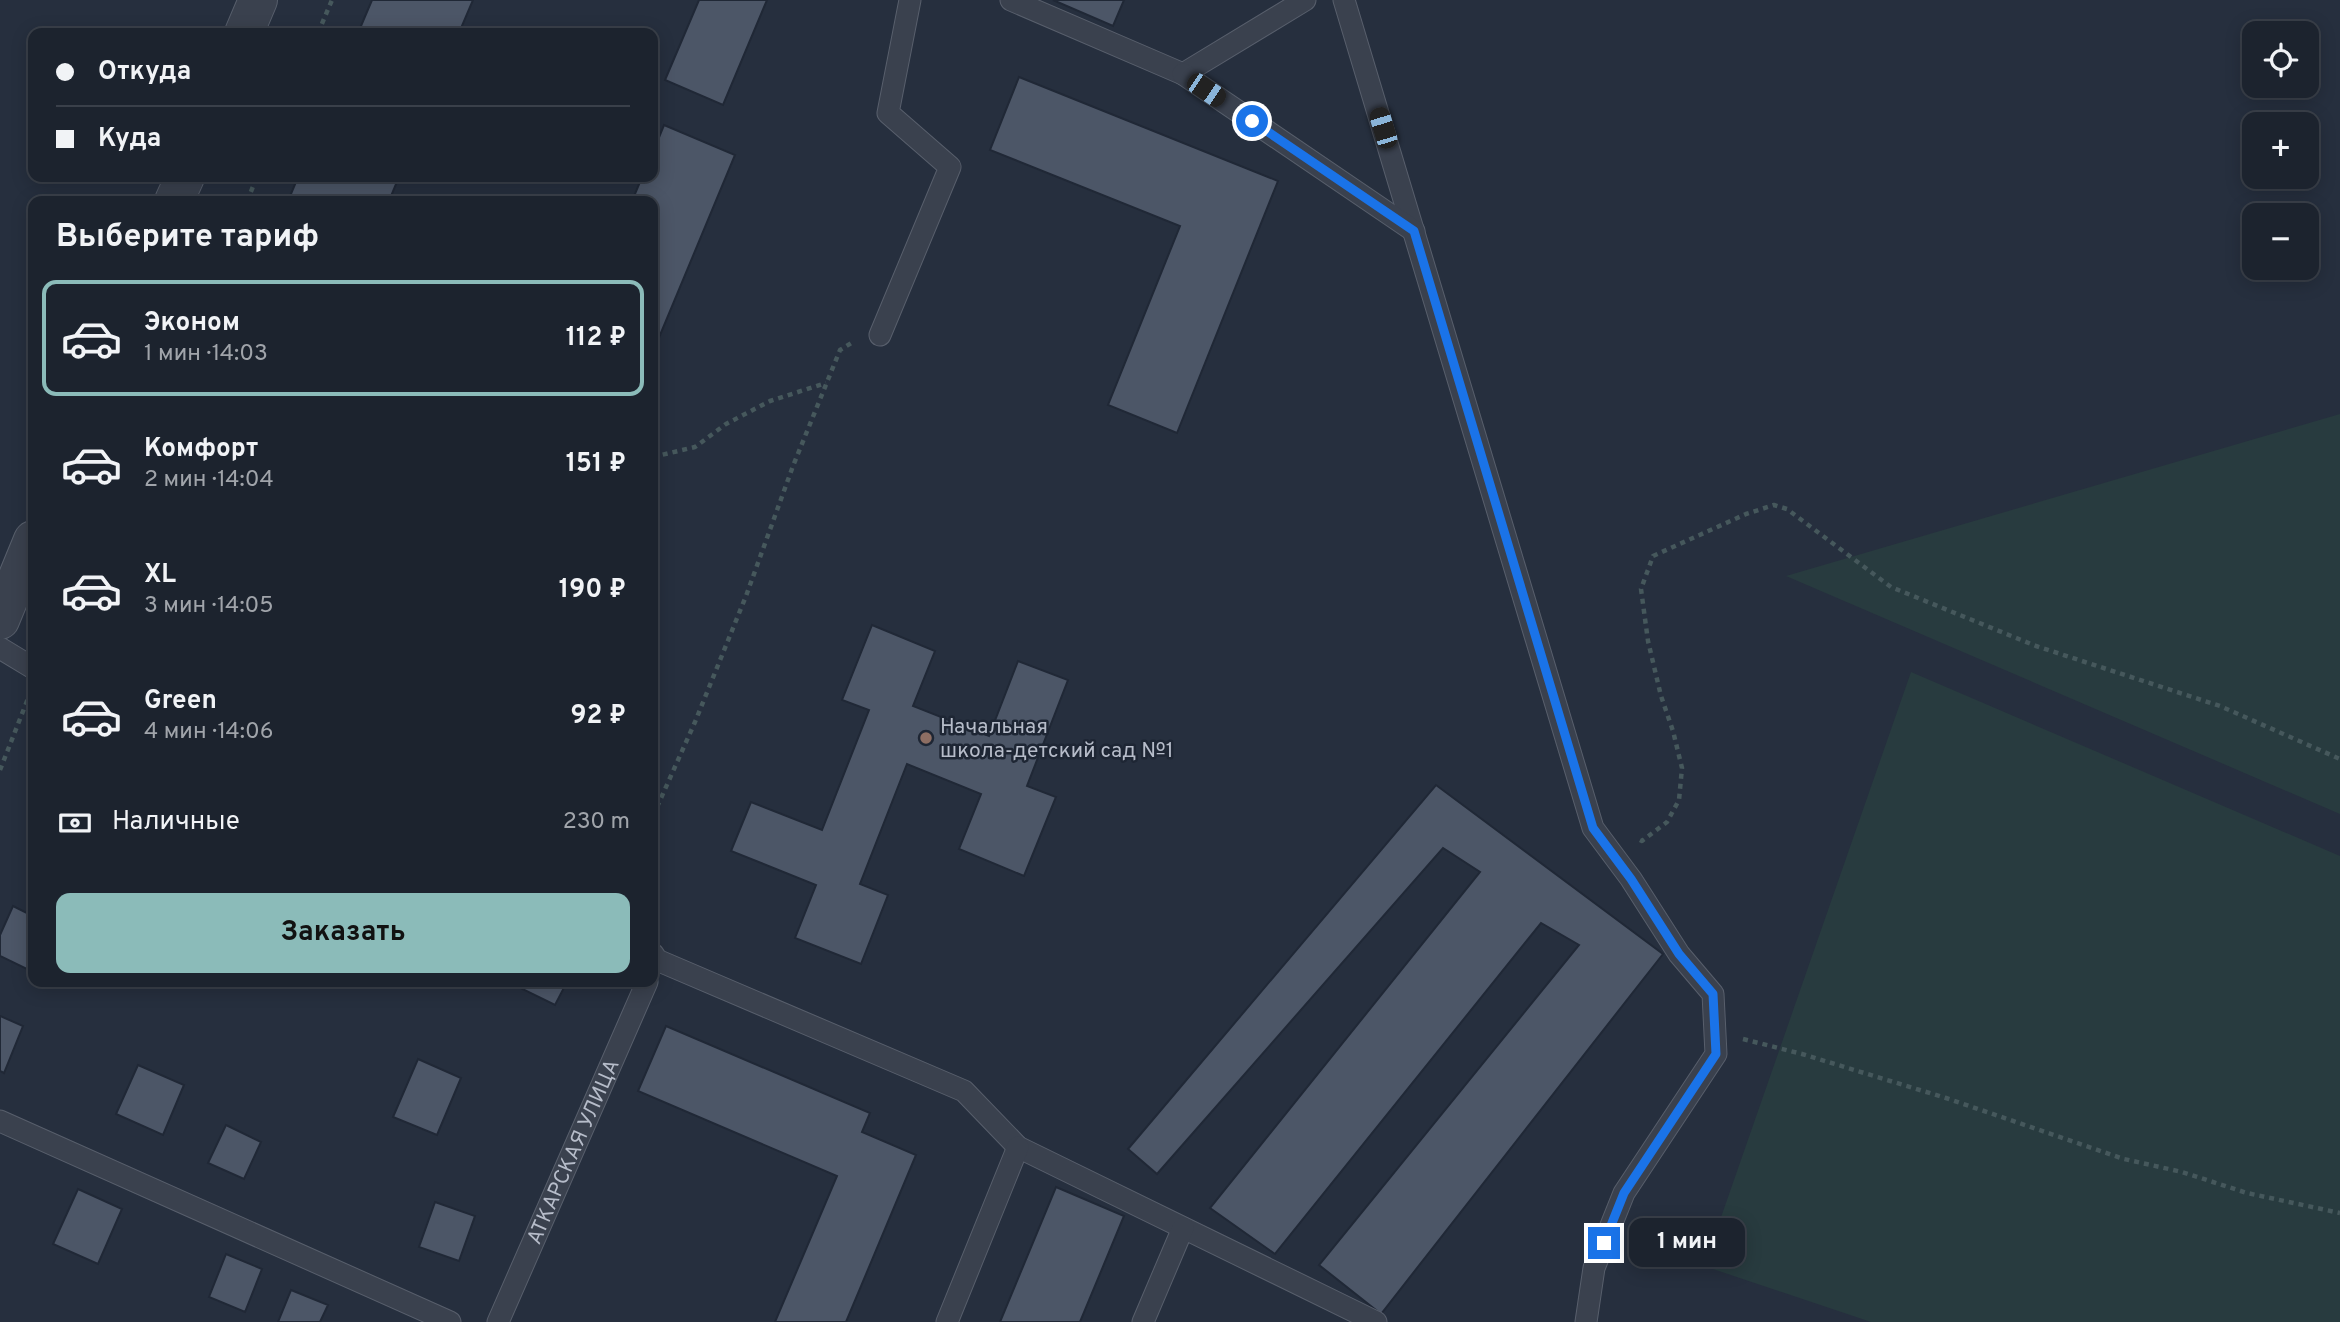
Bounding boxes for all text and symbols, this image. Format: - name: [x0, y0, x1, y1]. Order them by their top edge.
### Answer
- map controls: [2242, 21, 2319, 280]
- button: locate: [2242, 21, 2319, 98]
- text: Откуда: [98, 56, 191, 89]
- car: [1183, 70, 1230, 110]
- route start: [1236, 105, 1268, 137]
- car: [1367, 105, 1400, 151]
- button: +: [2242, 112, 2319, 189]
- text: Куда: [98, 123, 161, 156]
- button: −: [2242, 203, 2319, 280]
- text: Выберите тариф: [56, 218, 319, 258]
- icon: car: [60, 307, 123, 370]
- text: Эконом: [144, 307, 240, 340]
- text: 112 ₽: [566, 322, 626, 355]
- text: 1 мин · 14:03: [144, 340, 268, 369]
- icon: car: [60, 433, 123, 496]
- text: Комфорт: [144, 433, 258, 466]
- text: 151 ₽: [566, 448, 626, 481]
- text: 2 мин · 14:04: [144, 466, 274, 495]
- icon: car: [60, 559, 123, 622]
- text: XL: [144, 559, 176, 592]
- text: 190 ₽: [559, 574, 626, 607]
- text: 3 мин · 14:05: [144, 592, 274, 621]
- icon: car: [60, 685, 123, 748]
- text: Green: [144, 685, 217, 718]
- text: 92 ₽: [571, 700, 626, 733]
- place label: Начальная школа-детский сад №1: [940, 714, 1174, 765]
- text: 4 мин · 14:06: [144, 718, 274, 747]
- marker: Начальная школа-детский сад №1: [918, 730, 934, 746]
- icon: cash: [56, 804, 94, 842]
- text: Наличные: [112, 806, 240, 839]
- text: 230 m: [563, 808, 630, 837]
- button: Заказать: [56, 893, 630, 973]
- street label: АТКАРСКАЯ УЛИЦА: [522, 1055, 626, 1249]
- callout: 1 мин: [1628, 1218, 1744, 1268]
- route end: [1588, 1227, 1620, 1259]
- text: 1 мин: [1657, 1228, 1717, 1257]

